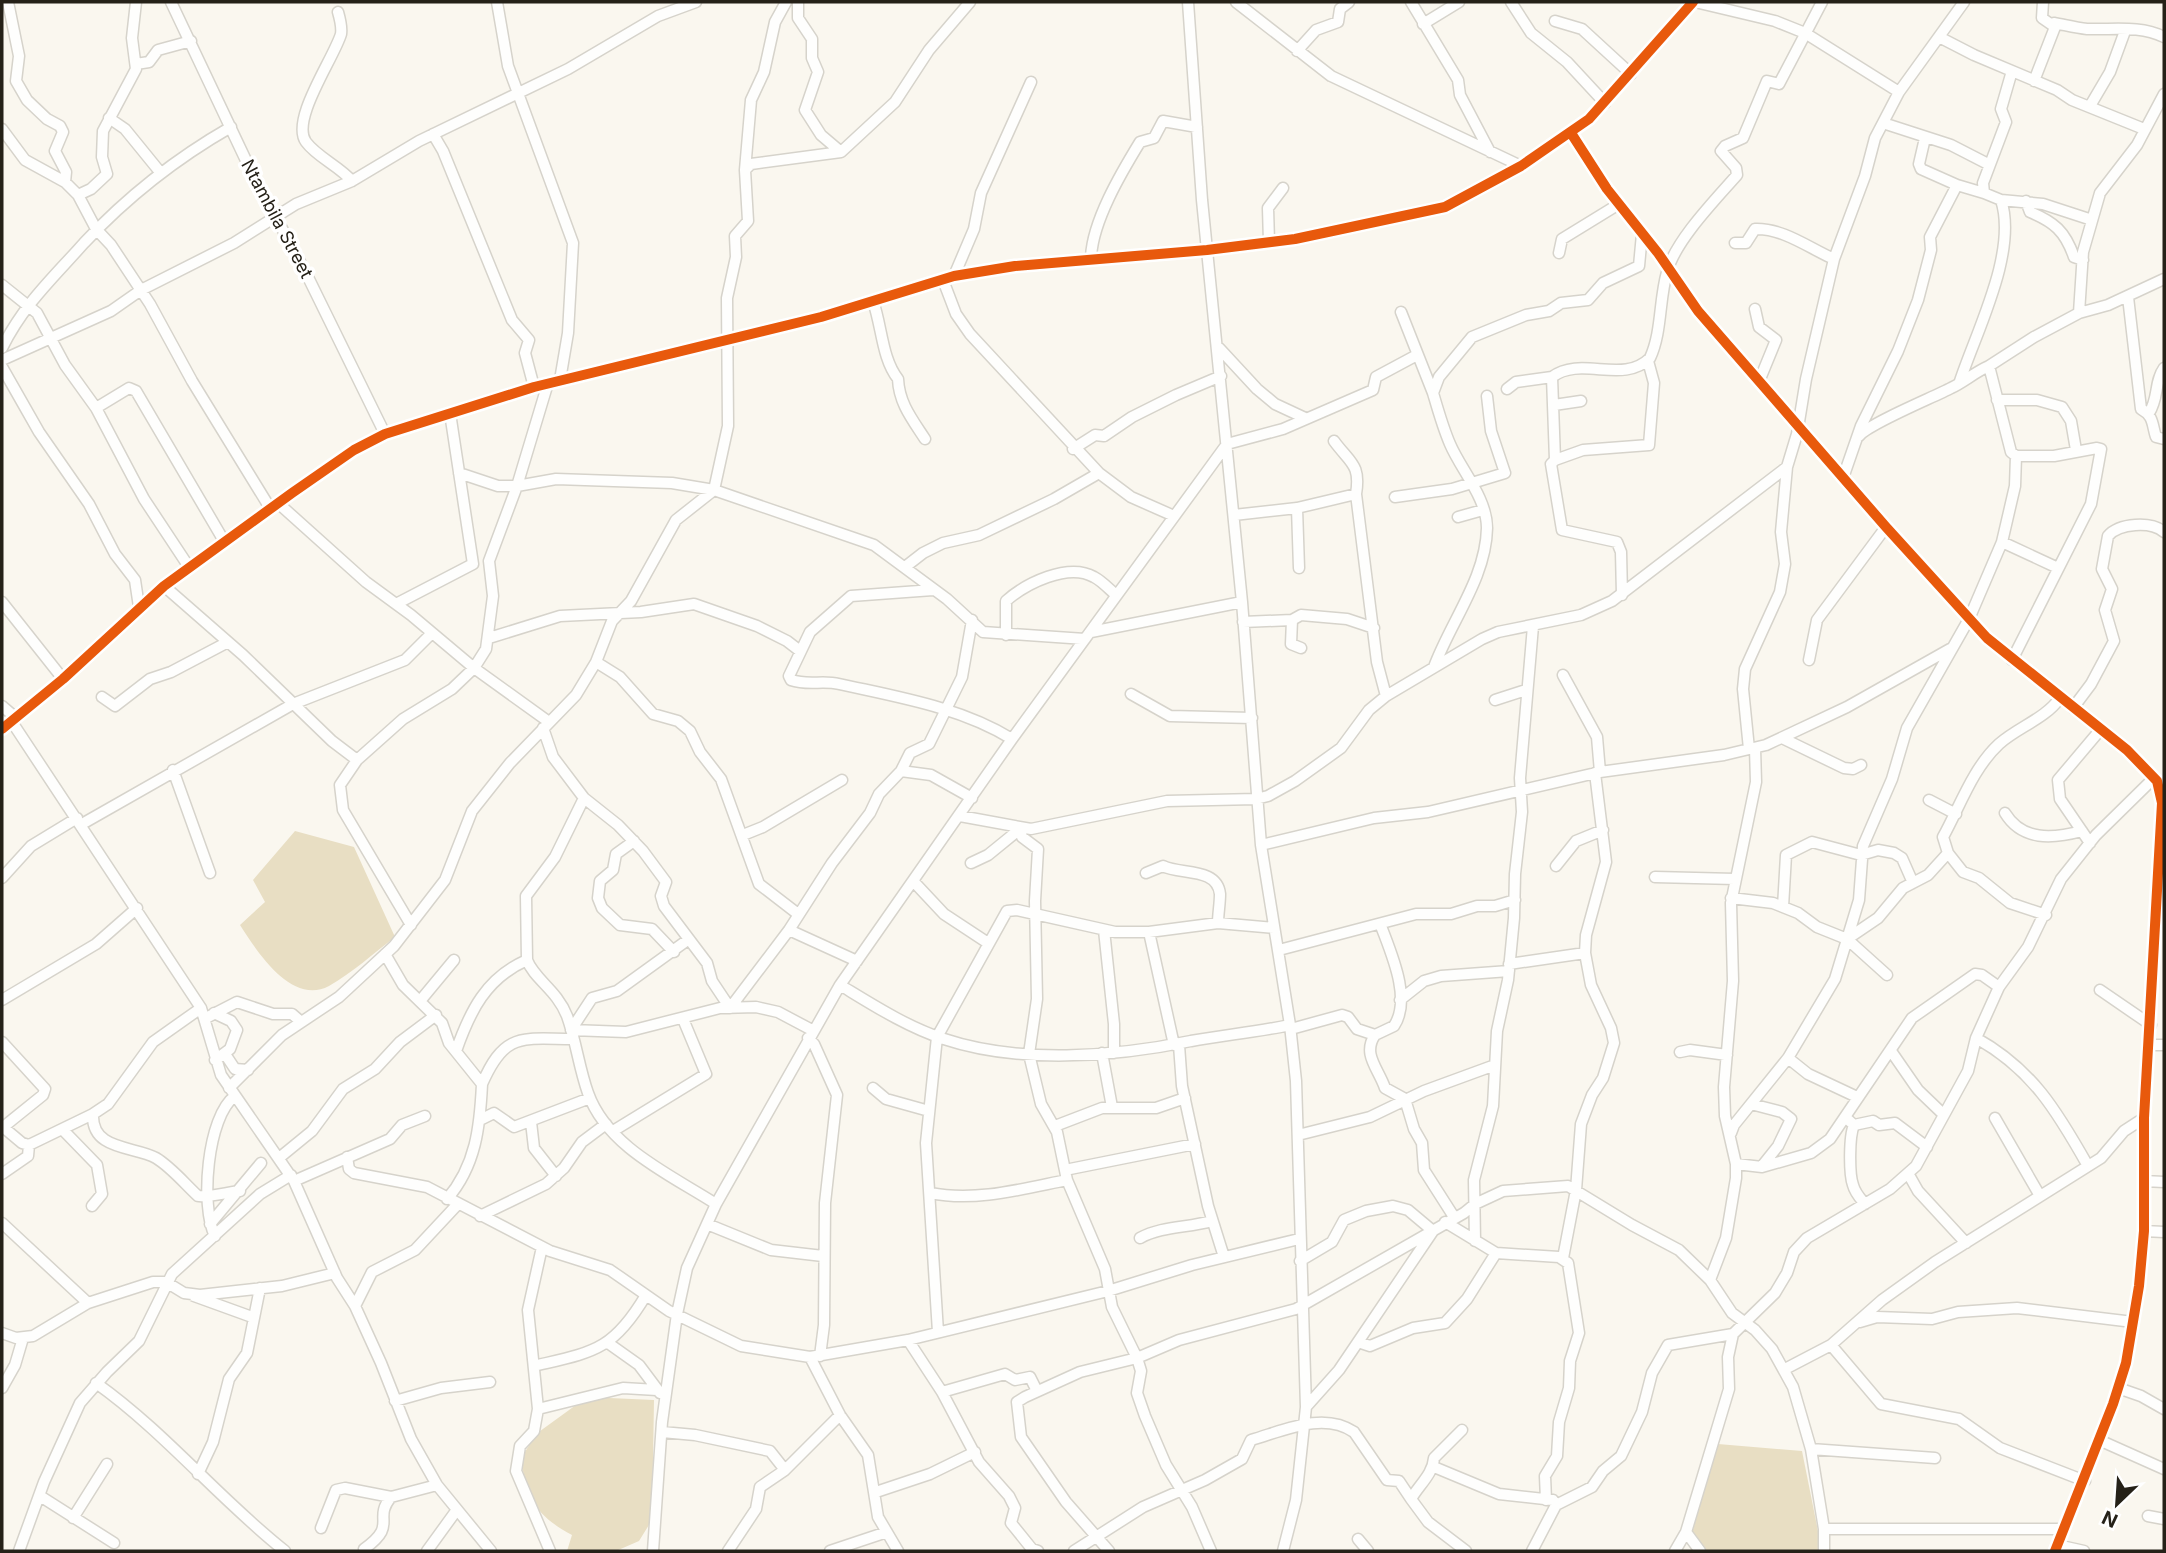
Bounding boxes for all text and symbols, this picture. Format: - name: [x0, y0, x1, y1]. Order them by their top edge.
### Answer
- street label: Ntambila Street: [237, 156, 318, 282]
- north arrow: [2082, 1469, 2152, 1539]
- text: N: [2099, 1505, 2121, 1532]

